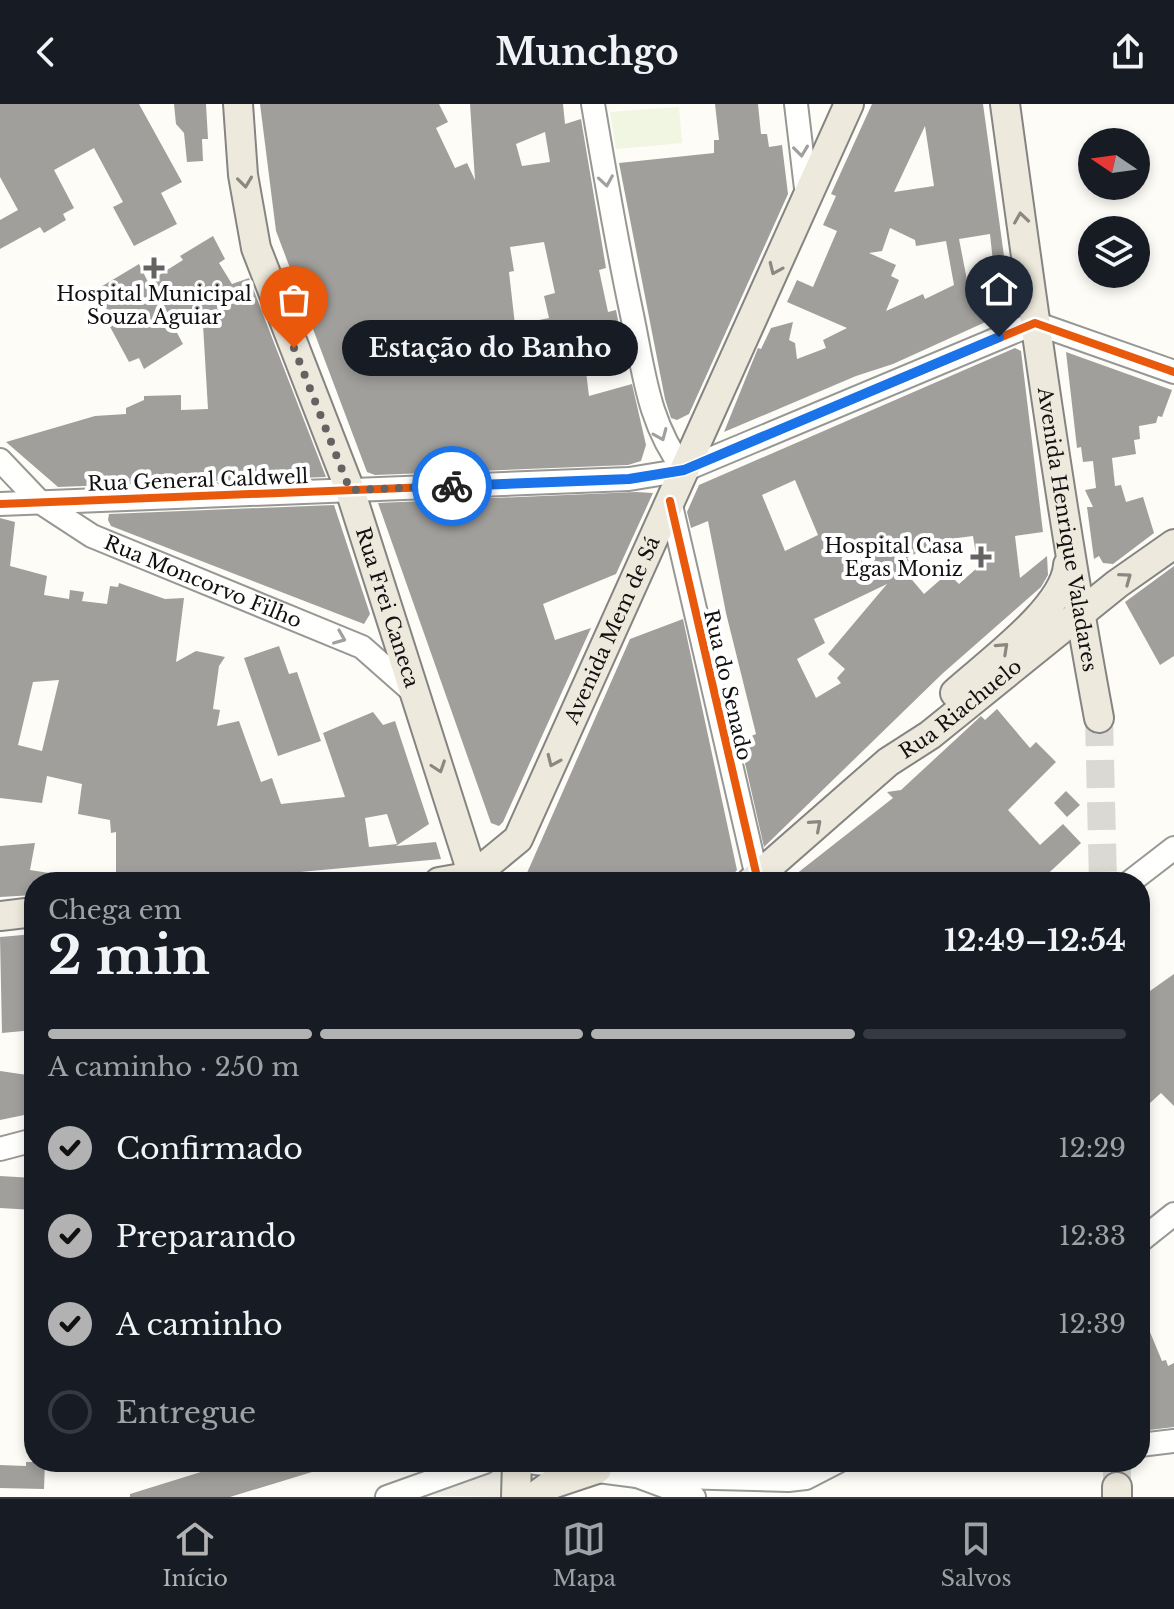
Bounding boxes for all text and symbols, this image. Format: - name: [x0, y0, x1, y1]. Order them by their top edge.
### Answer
- icon: back: [24, 30, 68, 74]
- text: Munchgo: [495, 30, 679, 75]
- icon: share: [1106, 30, 1150, 74]
- north arrow: [1078, 128, 1150, 200]
- map controls: [1078, 128, 1150, 288]
- one-way arrow: [793, 145, 810, 158]
- one-way arrow: [597, 174, 614, 188]
- one-way arrow: [236, 176, 253, 189]
- one-way arrow: [1013, 211, 1030, 224]
- button: layers: [1078, 216, 1150, 288]
- pin: [965, 255, 1033, 337]
- marker: Hospital Municipal Souza Aguiar: [143, 257, 165, 279]
- one-way arrow: [769, 260, 785, 275]
- pin: [260, 266, 328, 348]
- icon: home: [977, 267, 1021, 311]
- icon: bag: [272, 278, 316, 322]
- place label: Hospital Municipal Souza Aguiar: [56, 282, 252, 329]
- callout: Estação do Banho: [342, 320, 638, 376]
- text: Estação do Banho: [369, 332, 611, 364]
- street label: Avenida Henrique Valadares: [1033, 385, 1102, 674]
- one-way arrow: [652, 426, 668, 441]
- courier: [412, 446, 492, 526]
- street label: Rua General Caldwell: [87, 464, 309, 496]
- icon: bike: [430, 464, 474, 508]
- street label: Rua Frei Caneca: [351, 524, 424, 691]
- street label: Rua Moncorvo Filho: [100, 530, 305, 633]
- street label: Avenida Mem de Sá: [559, 532, 665, 728]
- place label: Hospital Casa Egas Moniz: [824, 534, 964, 581]
- marker: Hospital Casa Egas Moniz: [970, 546, 992, 568]
- one-way arrow: [1117, 574, 1131, 588]
- street label: Rua do Senado: [699, 607, 757, 763]
- one-way arrow: [332, 628, 346, 645]
- one-way arrow: [994, 644, 1009, 658]
- street label: Rua Riachuelo: [895, 654, 1026, 764]
- one-way arrow: [547, 753, 563, 767]
- one-way arrow: [429, 759, 445, 773]
- one-way arrow: [806, 821, 821, 835]
- text: Chega em: [48, 894, 182, 926]
- text: 12:49–12:54: [944, 922, 1126, 959]
- text: 2 min: [48, 924, 210, 988]
- text: A caminho · 250 m: [48, 1051, 299, 1083]
- icon: check: [48, 1126, 92, 1170]
- text: Confirmado: [116, 1130, 303, 1167]
- text: 12:29: [1058, 1132, 1126, 1164]
- icon: check: [48, 1214, 92, 1258]
- text: Preparando: [116, 1218, 296, 1255]
- text: 12:33: [1059, 1220, 1126, 1252]
- icon: check: [48, 1302, 92, 1346]
- text: A caminho: [116, 1306, 283, 1343]
- text: 12:39: [1058, 1308, 1126, 1340]
- text: Entregue: [116, 1394, 256, 1431]
- tab: Início: [162, 1517, 228, 1592]
- tab: Mapa: [553, 1517, 616, 1592]
- tab: Salvos: [941, 1517, 1012, 1592]

